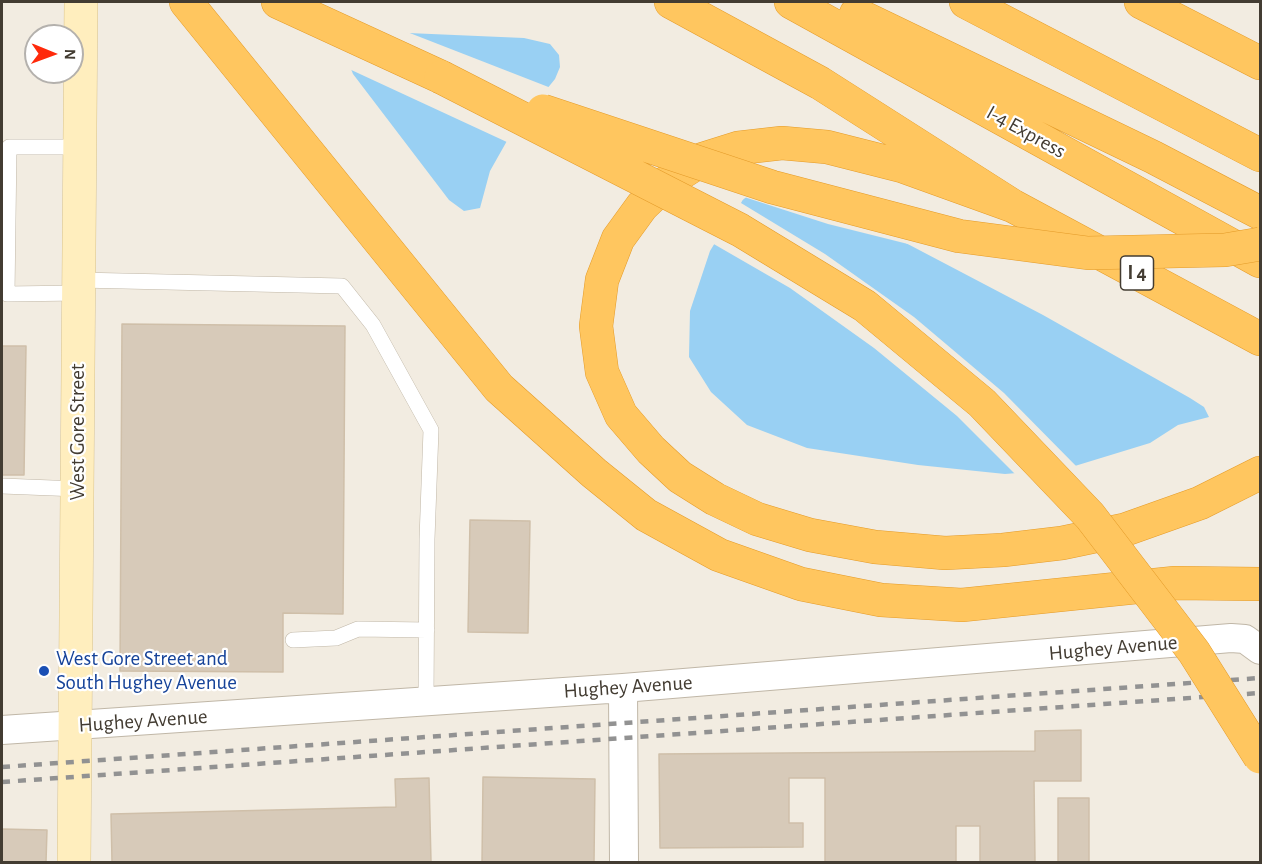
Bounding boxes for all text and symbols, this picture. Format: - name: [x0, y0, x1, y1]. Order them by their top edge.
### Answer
- north arrow: [24, 24, 84, 84]
- text: N: [62, 49, 78, 60]
- street label: I-4 Express: [982, 100, 1070, 164]
- road number: I 4: [1120, 256, 1154, 290]
- street label: West Gore Street: [65, 363, 91, 501]
- street label: Hughey Avenue: [1047, 630, 1179, 666]
- place label: West Gore Street and South Hughey Avenue: [56, 646, 237, 696]
- marker: West Gore Street and South Hughey Avenue: [37, 664, 51, 678]
- street label: Hughey Avenue: [563, 670, 693, 704]
- street label: Hughey Avenue: [78, 704, 208, 738]

